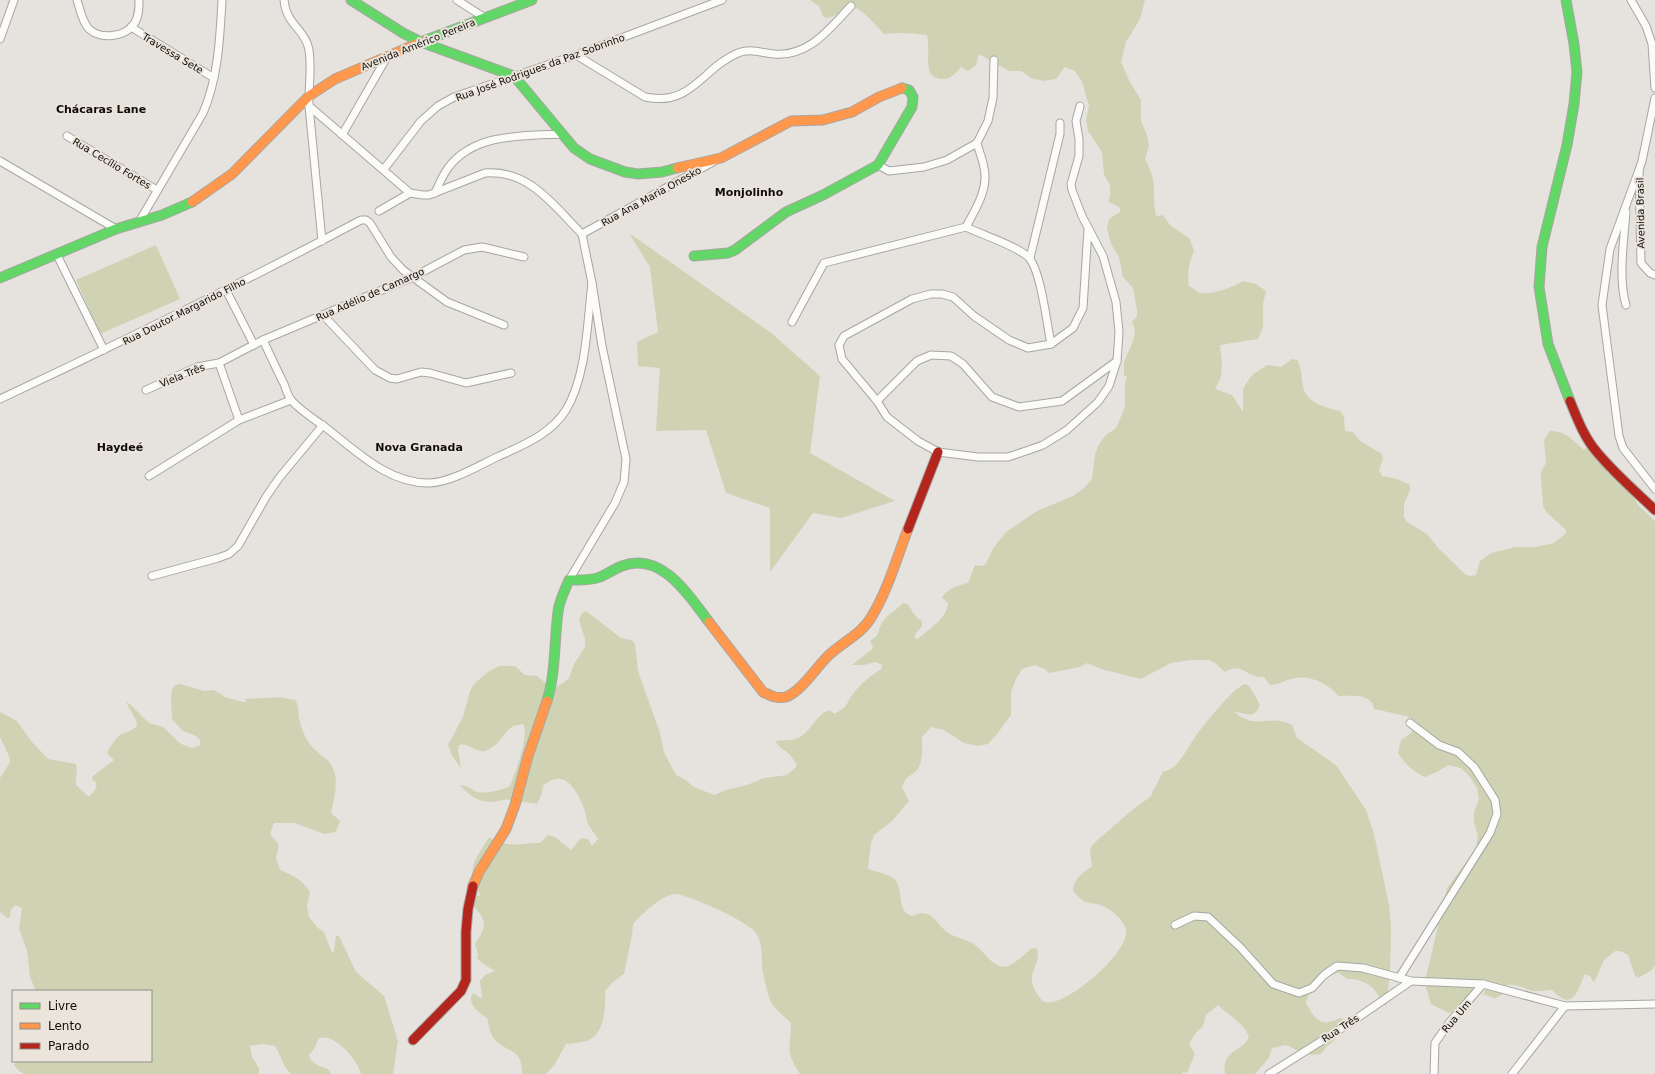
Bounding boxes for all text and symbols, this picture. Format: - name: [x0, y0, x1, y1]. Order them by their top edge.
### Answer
- street label: Avenida Américo Pereira: [359, 16, 477, 72]
- street label: Travessa Sete: [139, 30, 205, 76]
- street label: Rua José Rodrigues da Paz Sobrinho: [454, 32, 626, 103]
- district label: Chácaras Lane: [56, 103, 146, 116]
- street label: Rua Cecílio Fortes: [71, 136, 153, 191]
- street label: Rua Ana Maria Onesko: [599, 164, 703, 229]
- street label: Avenida Brasil: [1634, 177, 1647, 249]
- district label: Monjolinho: [715, 186, 784, 199]
- street label: Rua Adélio de Camargo: [314, 266, 426, 323]
- street label: Rua Doutor Margarido Filho: [121, 276, 247, 347]
- street label: Viela Três: [158, 361, 206, 389]
- district label: Haydeé: [97, 441, 143, 454]
- district label: Nova Granada: [375, 441, 463, 454]
- legend: [12, 990, 152, 1062]
- street label: Rua Um: [1440, 998, 1473, 1035]
- text: Livre: [48, 999, 77, 1013]
- street label: Rua Três: [1320, 1012, 1361, 1044]
- text: Lento: [48, 1019, 82, 1033]
- text: Parado: [48, 1039, 89, 1053]

